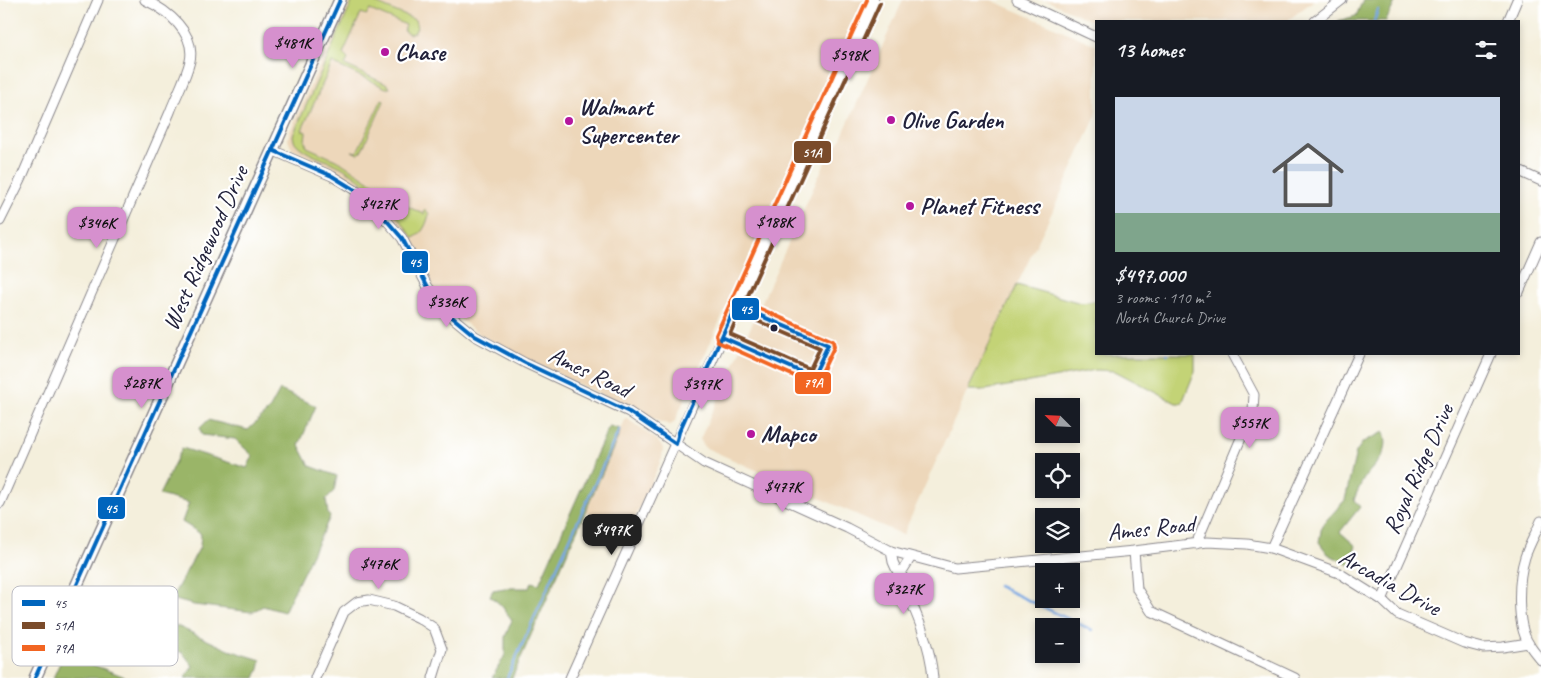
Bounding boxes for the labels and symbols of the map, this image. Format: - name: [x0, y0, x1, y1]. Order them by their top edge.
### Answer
- pin: $481K: [258, 27, 328, 69]
- place label: Chase: [395, 37, 447, 67]
- pin: $598K: [815, 38, 885, 81]
- marker: Chase: [379, 46, 391, 58]
- place label: Walmart Supercenter: [579, 92, 680, 150]
- place label: Olive Garden: [901, 105, 1005, 135]
- marker: Olive Garden: [885, 114, 897, 126]
- marker: Walmart Supercenter: [563, 115, 575, 127]
- line badge: 51A: [793, 140, 832, 164]
- text: 51A: [802, 144, 823, 161]
- street label: West Ridgewood Drive: [155, 159, 256, 335]
- pin: $427K: [344, 188, 414, 230]
- place label: Planet Fitness: [920, 191, 1041, 221]
- marker: Planet Fitness: [904, 200, 916, 212]
- pin: $346K: [62, 206, 132, 249]
- pin: $188K: [740, 206, 810, 248]
- line badge: 45: [401, 250, 429, 274]
- text: 45: [409, 254, 423, 271]
- pin: $336K: [412, 286, 482, 328]
- line badge: 45: [731, 297, 760, 321]
- text: 45: [740, 301, 754, 318]
- unlabelled marker: [769, 323, 779, 333]
- street label: Ames Road: [544, 339, 639, 406]
- pin: $287K: [107, 366, 177, 409]
- pin: $397K: [667, 368, 737, 410]
- line badge: 79A: [794, 371, 832, 395]
- text: 79A: [803, 374, 824, 391]
- street label: Royal Ridge Drive: [1376, 397, 1461, 539]
- north arrow: [1035, 398, 1080, 442]
- pin: $557K: [1215, 406, 1285, 449]
- place label: Mapco: [761, 419, 818, 449]
- marker: Mapco: [745, 428, 757, 440]
- pin: $477K: [748, 470, 818, 513]
- line badge: 45: [97, 496, 126, 520]
- text: 45: [105, 500, 119, 517]
- street label: Ames Road: [1106, 508, 1200, 547]
- pin: $497K: [577, 514, 647, 556]
- street label: Arcadia Drive: [1334, 542, 1448, 623]
- pin: $476K: [344, 548, 414, 590]
- pin: $327K: [869, 572, 939, 615]
- legend: [12, 586, 178, 666]
- text: 45: [54, 595, 67, 612]
- text: 51A: [54, 617, 75, 634]
- text: 79A: [54, 640, 75, 657]

